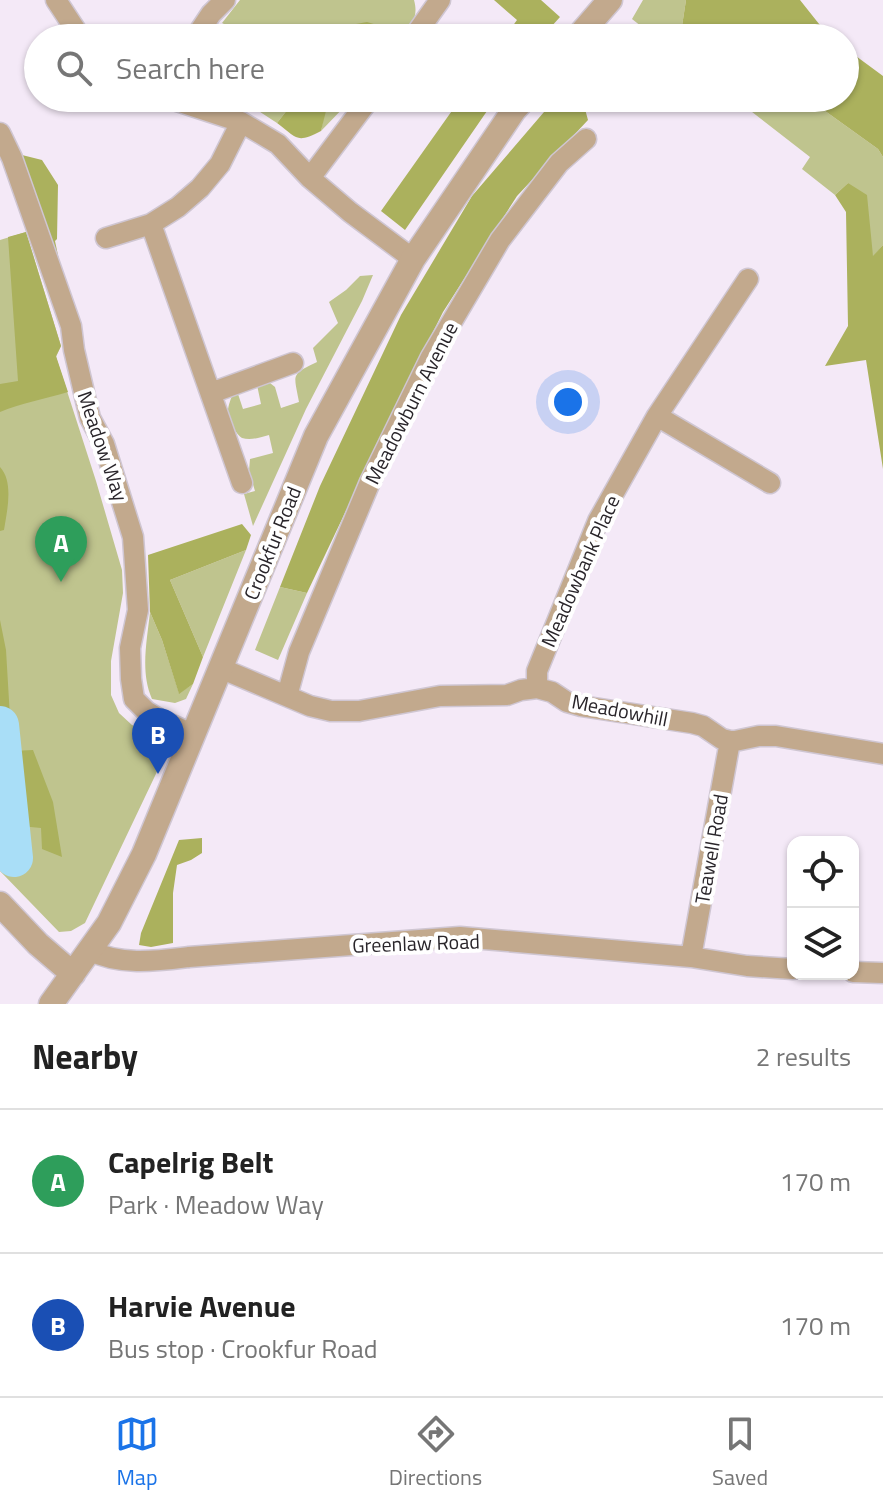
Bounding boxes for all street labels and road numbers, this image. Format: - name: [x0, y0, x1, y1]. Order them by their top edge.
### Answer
- street label: Meadowburn Avenue: [357, 316, 465, 490]
- street label: Meadow Way: [70, 387, 136, 505]
- street label: Crookfur Road: [235, 482, 309, 604]
- street label: Meadowbank Place: [533, 490, 627, 652]
- street label: Meadowhill: [569, 685, 671, 735]
- street label: Teawell Road: [686, 792, 736, 906]
- street label: Greenlaw Road: [352, 925, 480, 961]

